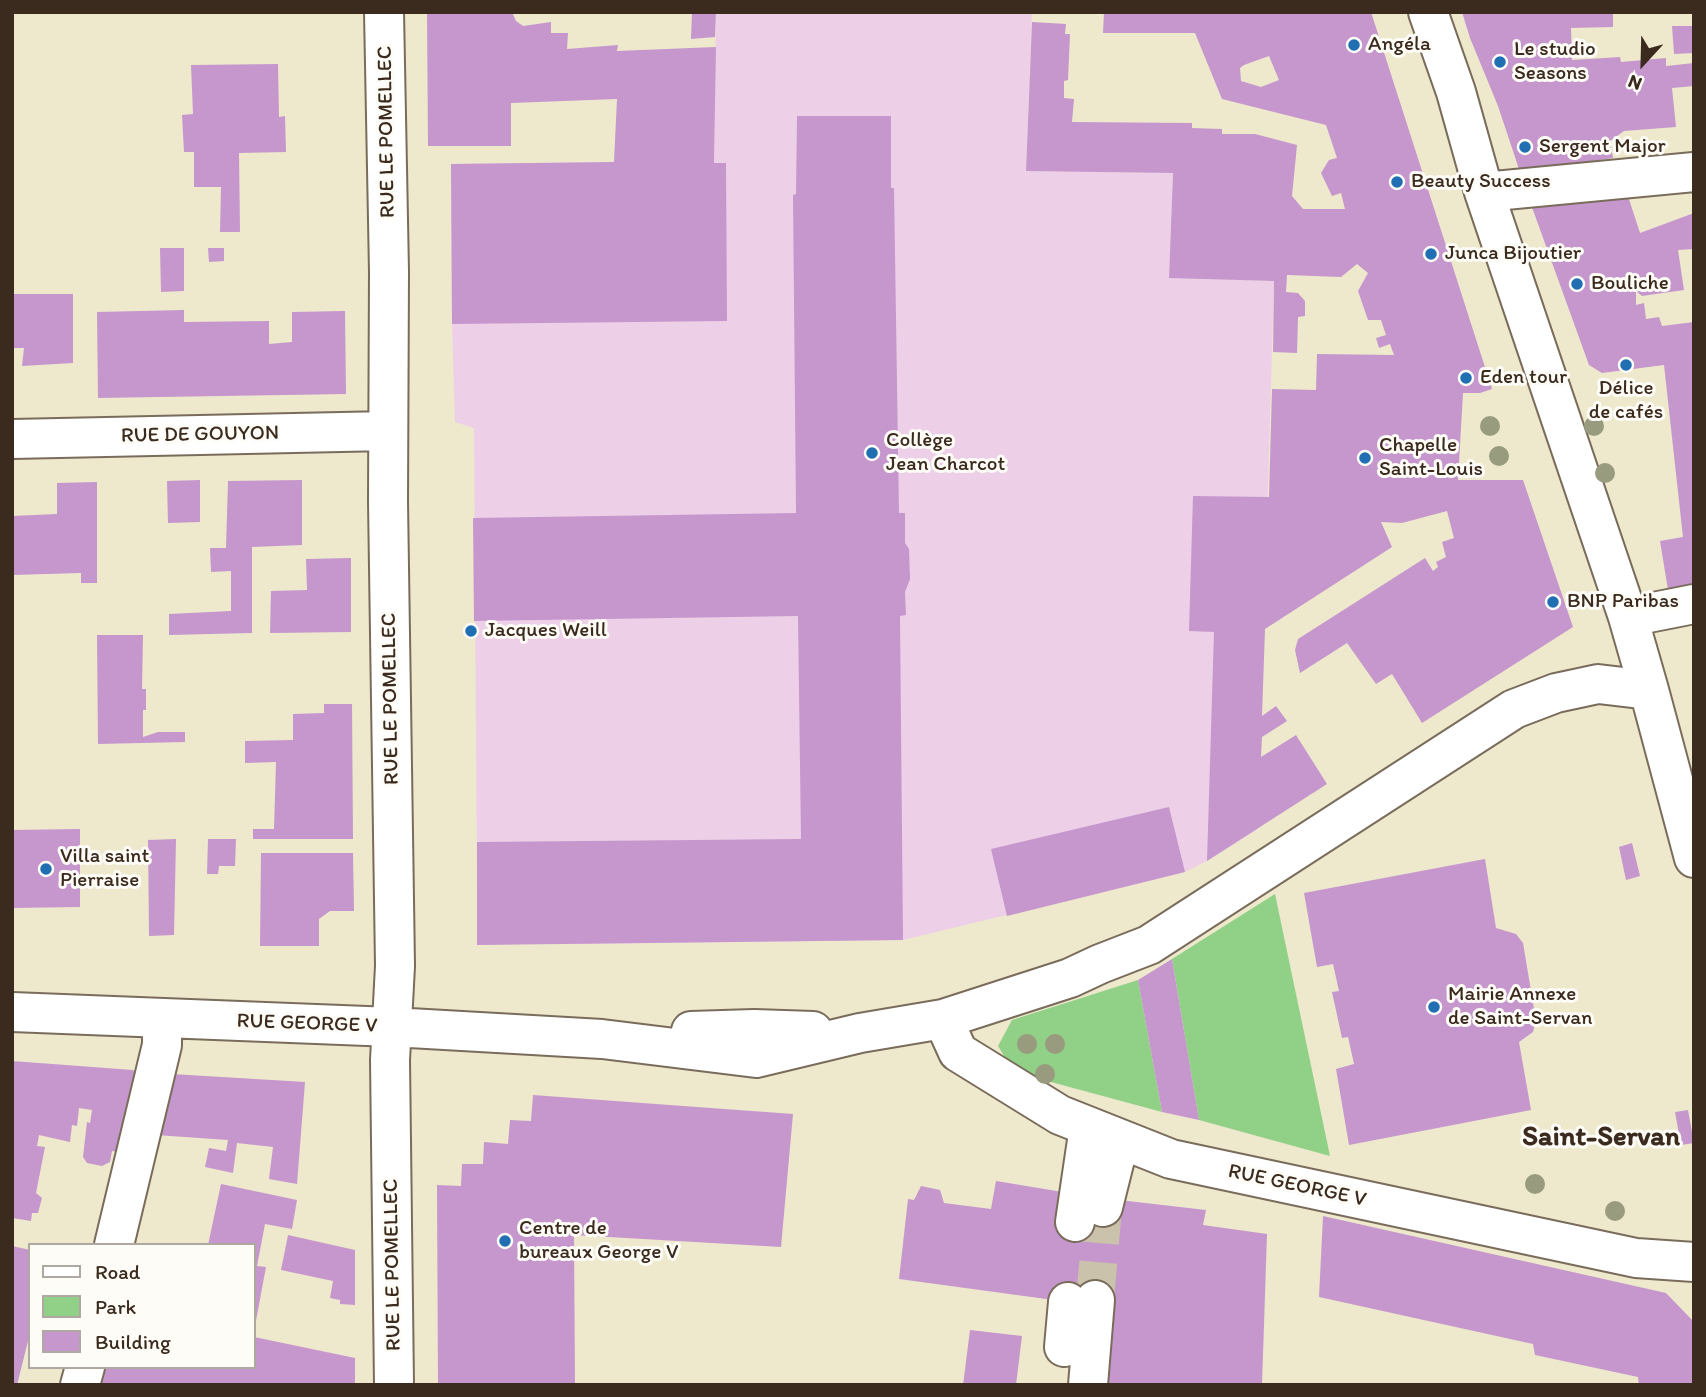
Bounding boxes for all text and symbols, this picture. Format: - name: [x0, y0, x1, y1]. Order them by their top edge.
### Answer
- north arrow: [1608, 28, 1678, 98]
- place label: Angéla: [1368, 32, 1431, 58]
- marker: Angéla: [1346, 37, 1362, 53]
- place label: Le studio Seasons: [1514, 37, 1596, 87]
- street label: RUE LE POMELLEC: [373, 46, 401, 218]
- marker: Le studio Seasons: [1492, 54, 1508, 70]
- text: N: [1625, 70, 1645, 96]
- place label: Sergent Major: [1539, 134, 1666, 160]
- marker: Sergent Major: [1517, 139, 1533, 155]
- place label: Beauty Success: [1411, 169, 1551, 195]
- marker: Beauty Success: [1389, 174, 1405, 190]
- place label: Junca Bijoutier: [1445, 241, 1581, 267]
- marker: Junca Bijoutier: [1423, 246, 1439, 262]
- place label: Bouliche: [1591, 271, 1669, 297]
- marker: Bouliche: [1569, 276, 1585, 292]
- marker: Délice de cafés: [1618, 357, 1634, 373]
- place label: Eden tour: [1480, 365, 1567, 391]
- marker: Eden tour: [1458, 370, 1474, 386]
- place label: Délice de cafés: [1589, 376, 1663, 426]
- street label: RUE DE GOUYON: [121, 421, 279, 449]
- place label: Collège Jean Charcot: [886, 428, 1005, 478]
- place label: Chapelle Saint-Louis: [1379, 433, 1483, 483]
- marker: Collège Jean Charcot: [864, 445, 880, 461]
- marker: Chapelle Saint-Louis: [1357, 450, 1373, 466]
- place label: BNP Paribas: [1567, 589, 1679, 615]
- marker: BNP Paribas: [1545, 594, 1561, 610]
- street label: RUE LE POMELLEC: [377, 613, 405, 785]
- place label: Jacques Weill: [485, 618, 607, 644]
- marker: Jacques Weill: [463, 623, 479, 639]
- place label: Villa saint Pierraise: [60, 844, 149, 894]
- marker: Villa saint Pierraise: [38, 861, 54, 877]
- place label: Mairie Annexe de Saint-Servan: [1448, 982, 1593, 1032]
- marker: Mairie Annexe de Saint-Servan: [1426, 999, 1442, 1015]
- street label: RUE GEORGE V: [236, 1009, 378, 1039]
- district label: Saint-Servan: [1522, 1121, 1680, 1155]
- street label: RUE GEORGE V: [1226, 1159, 1368, 1213]
- street label: RUE LE POMELLEC: [379, 1179, 407, 1351]
- place label: Centre de bureaux George V: [519, 1216, 678, 1266]
- marker: Centre de bureaux George V: [497, 1233, 513, 1249]
- legend: [28, 1243, 256, 1369]
- text: Road: [95, 1259, 140, 1284]
- text: Park: [95, 1294, 136, 1319]
- text: Building: [95, 1329, 171, 1354]

